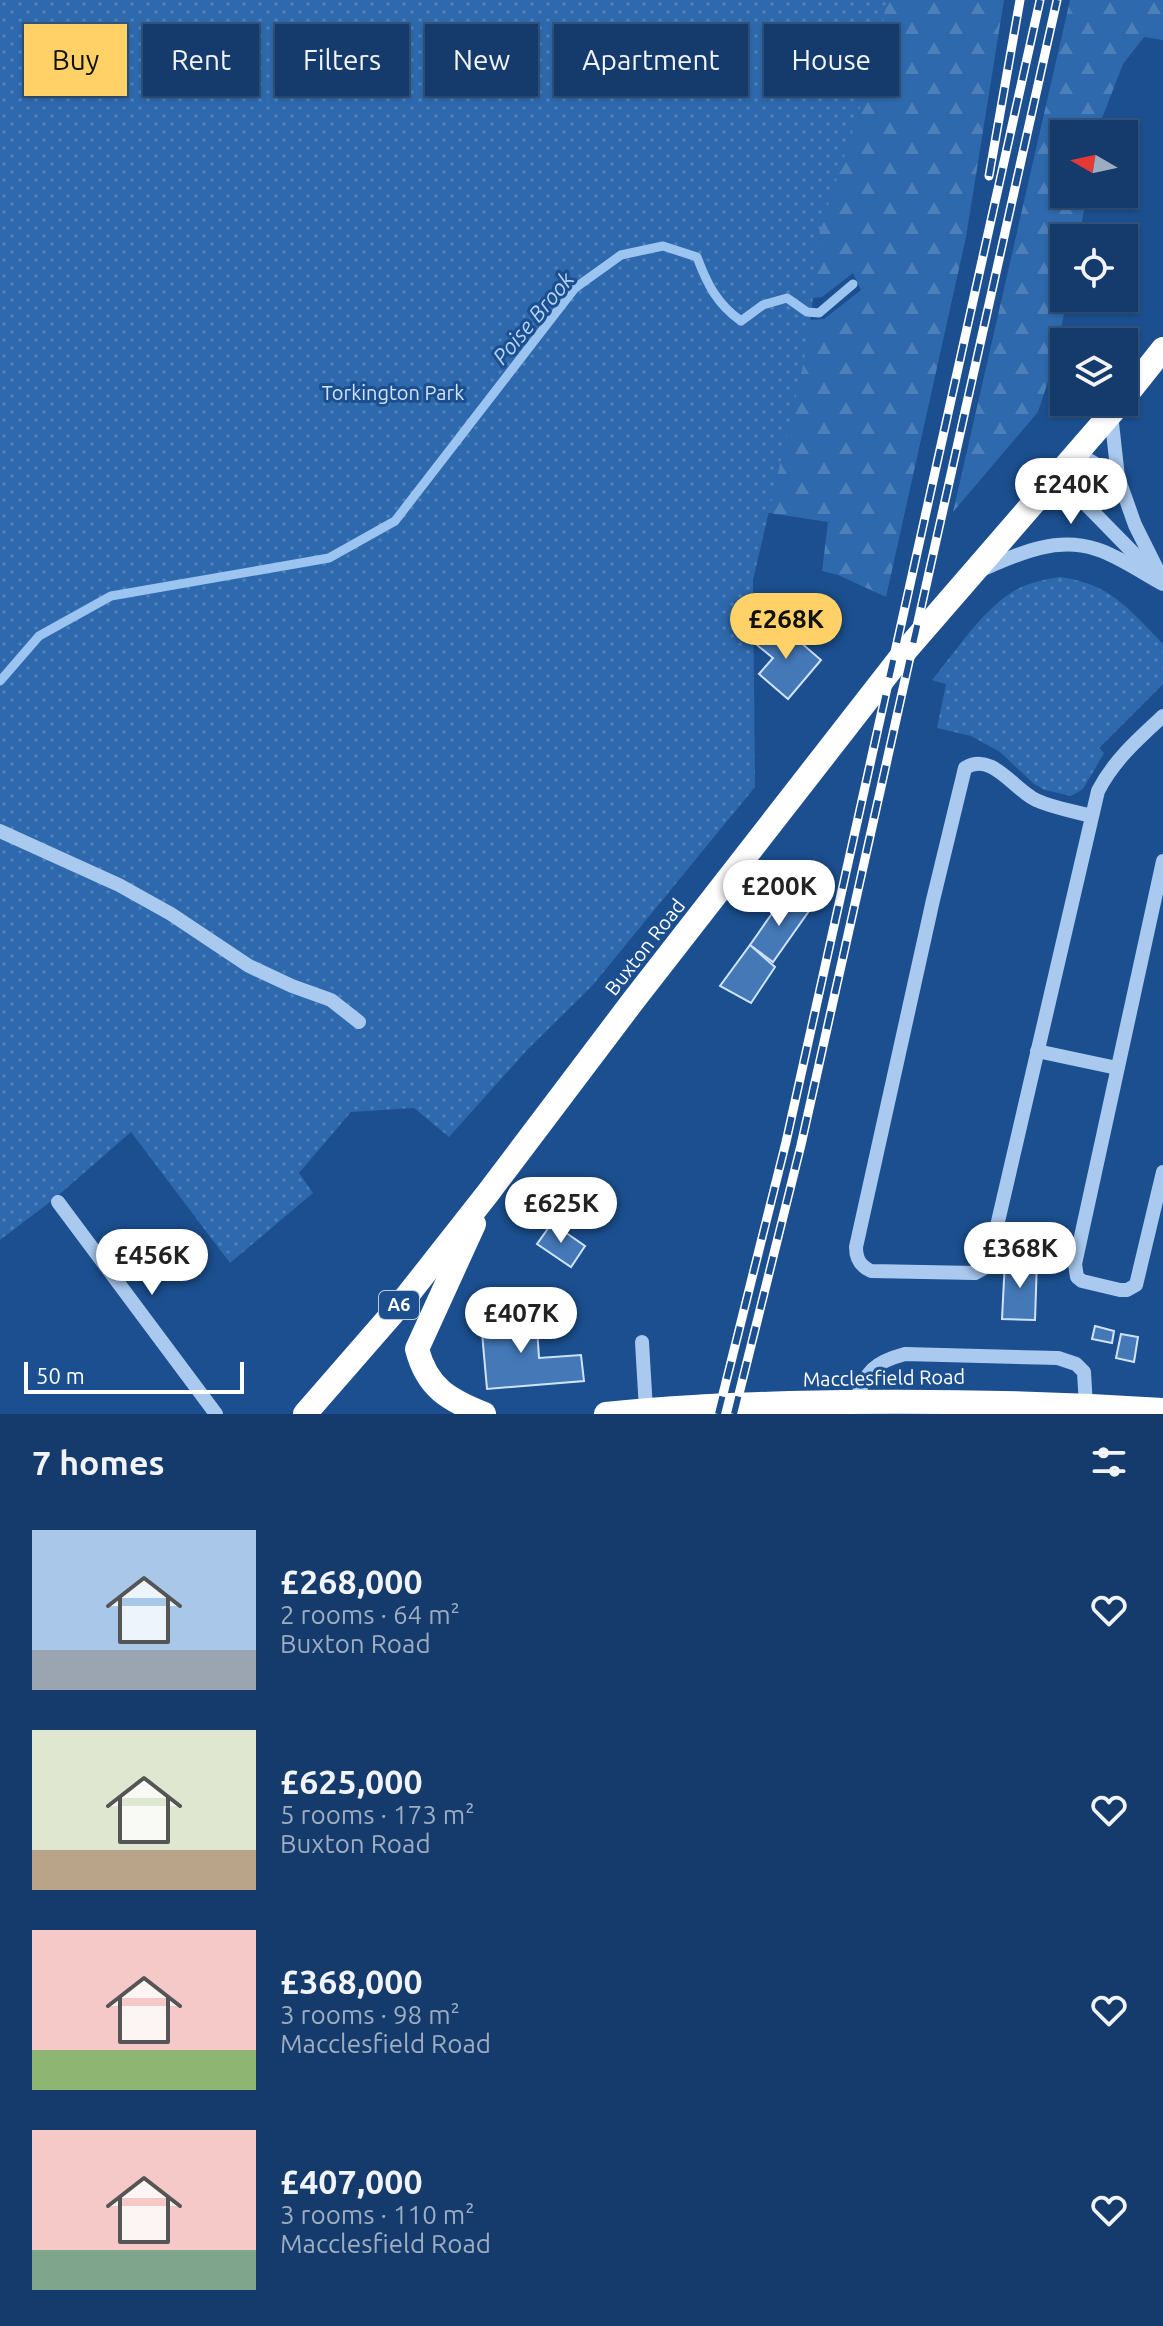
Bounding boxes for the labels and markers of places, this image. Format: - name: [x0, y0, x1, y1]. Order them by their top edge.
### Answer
- pin: £240K: [1015, 458, 1127, 526]
- pin: £268K: [730, 593, 842, 661]
- pin: £200K: [723, 860, 835, 928]
- pin: £625K: [505, 1177, 617, 1245]
- pin: £368K: [964, 1222, 1076, 1290]
- pin: £456K: [96, 1229, 208, 1297]
- pin: £407K: [465, 1287, 577, 1355]

